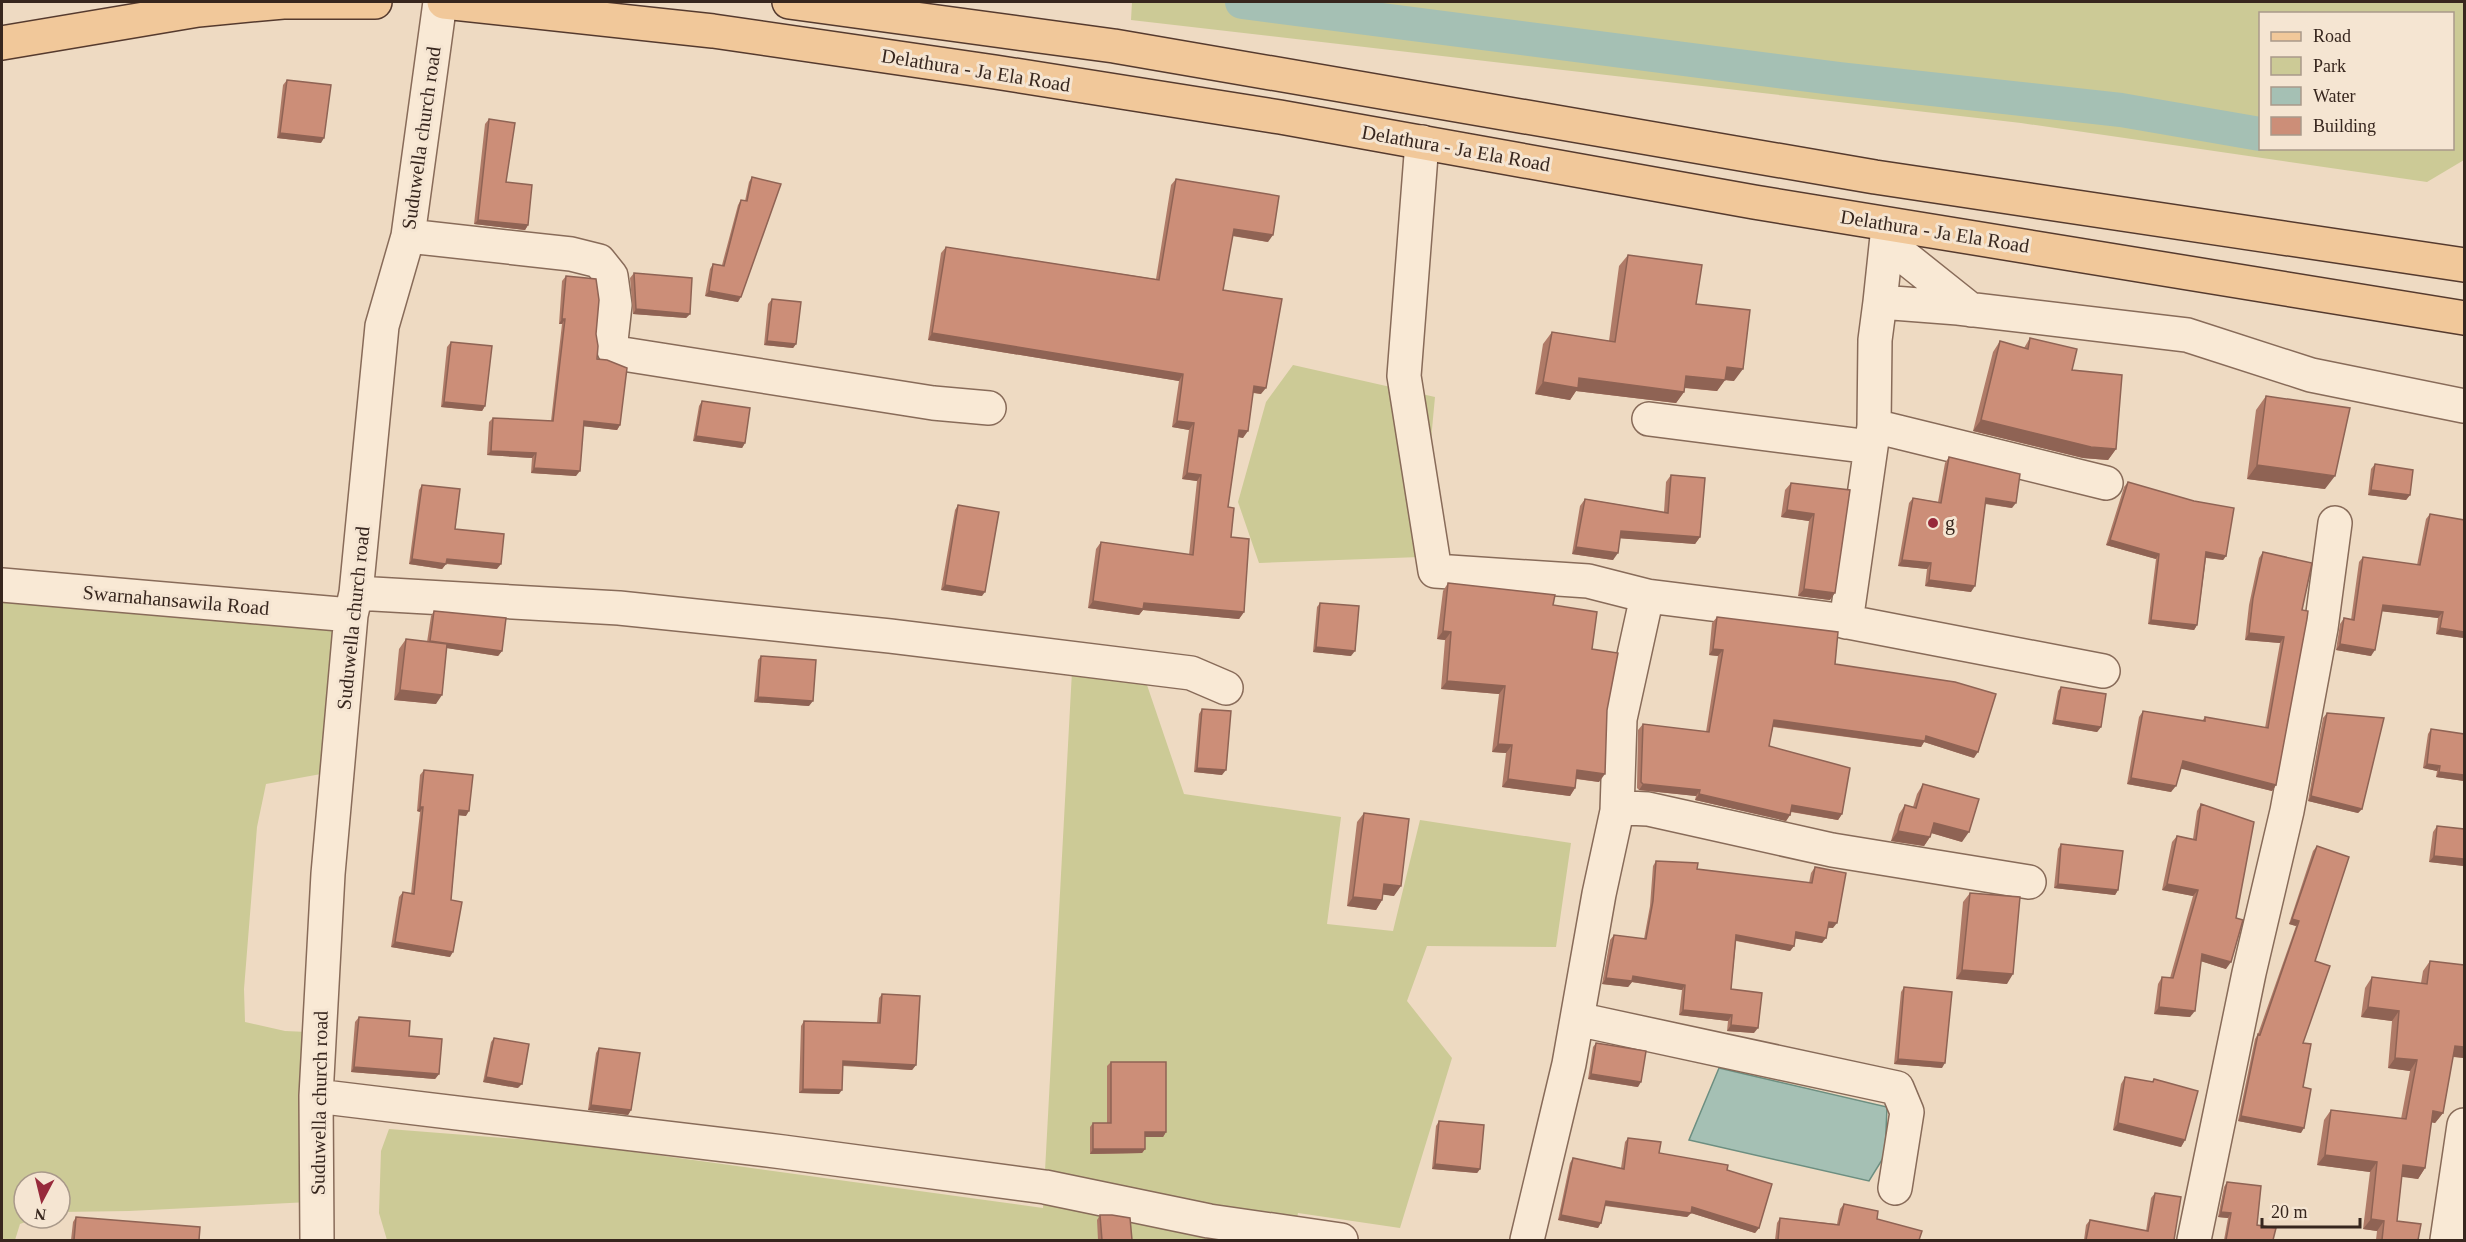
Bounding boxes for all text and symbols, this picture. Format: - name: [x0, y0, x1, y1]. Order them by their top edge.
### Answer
- legend: [2259, 12, 2454, 150]
- text: Road: [2313, 26, 2351, 46]
- street label: Delathura - Ja Ela Road: [880, 44, 1072, 96]
- street label: Suduwella church road: [397, 45, 445, 231]
- text: Park: [2313, 56, 2346, 76]
- text: Water: [2313, 86, 2356, 106]
- text: Building: [2313, 116, 2376, 136]
- street label: Delathura - Ja Ela Road: [1360, 121, 1552, 175]
- street label: Delathura - Ja Ela Road: [1839, 205, 2031, 257]
- place label: g: [1945, 512, 1955, 535]
- marker: g: [1926, 516, 1940, 530]
- street label: Suduwella church road: [332, 525, 374, 711]
- street label: Swarnahansawila Road: [82, 581, 270, 619]
- street label: Suduwella church road: [306, 1011, 332, 1195]
- north arrow: [12, 1170, 72, 1230]
- scale bar: [2262, 1191, 2360, 1229]
- text: 20 m: [2271, 1202, 2308, 1222]
- text: N: [33, 1205, 47, 1224]

